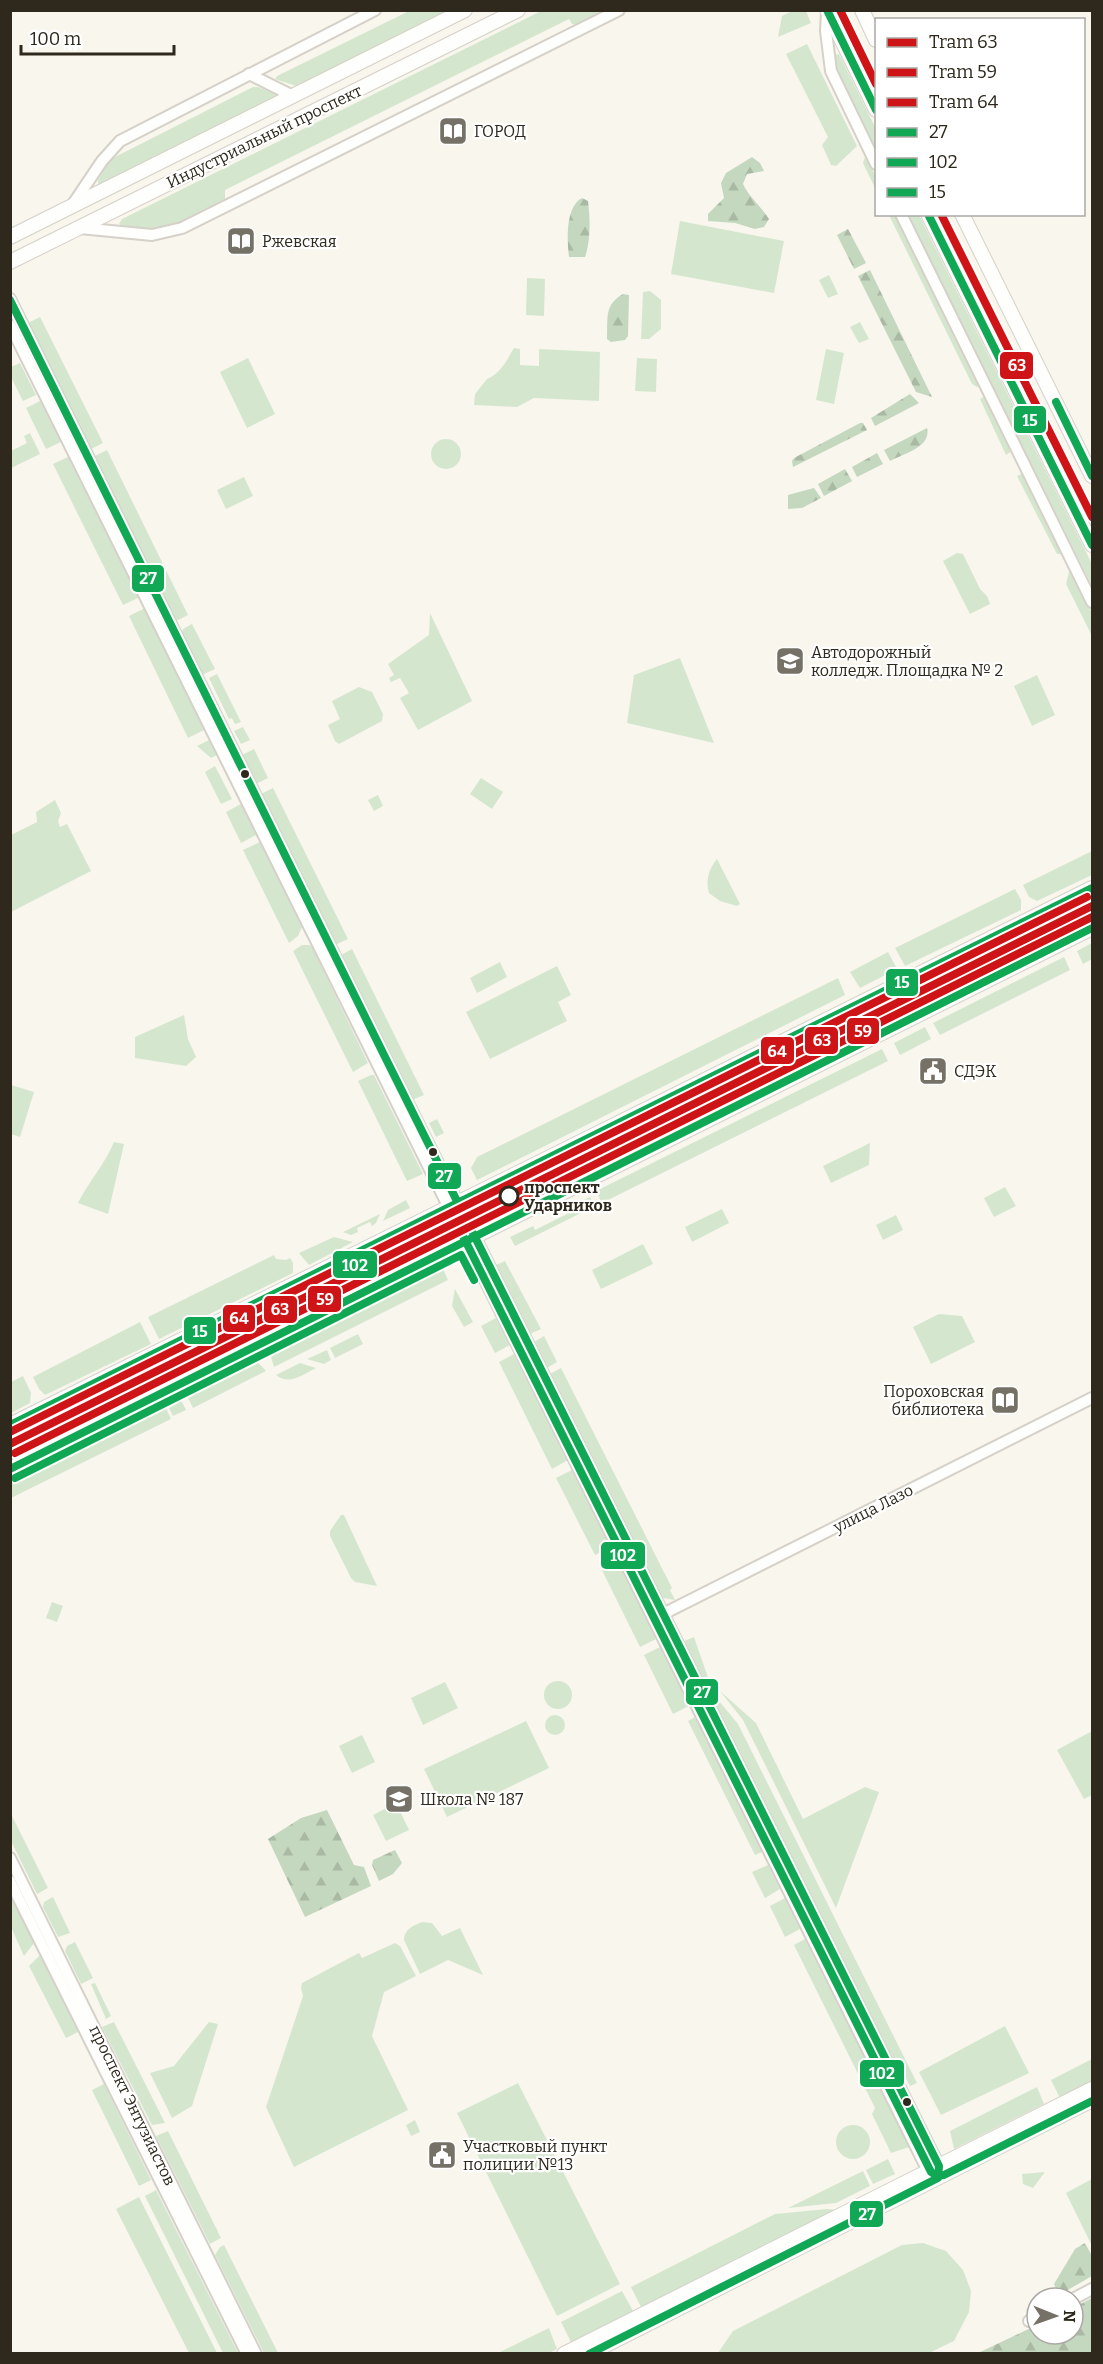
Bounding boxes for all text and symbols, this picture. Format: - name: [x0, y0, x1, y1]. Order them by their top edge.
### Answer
- scale bar: [21, 18, 174, 56]
- legend: [875, 18, 1085, 216]
- text: 100 m: [30, 28, 81, 50]
- text: Tram 63: [929, 31, 998, 53]
- text: Tram 59: [929, 61, 997, 83]
- street label: Индустриальный проспект: [163, 81, 365, 192]
- text: Tram 64: [929, 91, 999, 113]
- library icon: ГОРОД: [437, 115, 469, 147]
- text: 27: [929, 121, 948, 143]
- place label: ГОРОД: [474, 122, 526, 141]
- text: 102: [929, 151, 958, 173]
- text: 15: [929, 181, 946, 203]
- library icon: Ржевская: [225, 225, 257, 257]
- place label: Ржевская: [262, 232, 337, 251]
- line badge: 63: [999, 351, 1034, 380]
- text: 63: [1008, 356, 1026, 375]
- line badge: 15: [1013, 405, 1047, 434]
- text: 15: [1022, 411, 1038, 430]
- line badge: 27: [131, 564, 165, 593]
- text: 27: [139, 569, 157, 588]
- place label: Автодорожный колледж. Площадка № 2: [811, 643, 1003, 680]
- school or university icon: Автодорожный колледж. Площадка № 2: [774, 645, 806, 677]
- unlabelled marker: [239, 768, 251, 780]
- line badge: 15: [885, 968, 919, 997]
- text: 15: [894, 973, 910, 992]
- line badge: 59: [846, 1017, 880, 1045]
- text: 59: [854, 1022, 872, 1041]
- line badge: 63: [804, 1026, 839, 1055]
- text: 63: [813, 1031, 831, 1050]
- line badge: 64: [760, 1036, 795, 1065]
- text: 64: [767, 1042, 787, 1061]
- public building icon: СДЭК: [917, 1055, 949, 1087]
- place label: СДЭК: [954, 1062, 997, 1081]
- unlabelled marker: [427, 1146, 439, 1158]
- line badge: 27: [427, 1162, 462, 1190]
- text: 27: [435, 1167, 453, 1186]
- place label: проспект Ударников: [524, 1178, 612, 1215]
- marker: проспект Ударников: [499, 1186, 519, 1206]
- line badge: 102: [332, 1250, 378, 1279]
- text: 102: [342, 1256, 368, 1275]
- line badge: 59: [307, 1285, 342, 1313]
- text: 59: [316, 1290, 334, 1309]
- line badge: 63: [263, 1295, 298, 1324]
- text: 63: [271, 1300, 289, 1319]
- line badge: 64: [222, 1304, 256, 1333]
- text: 64: [229, 1309, 249, 1328]
- line badge: 15: [183, 1316, 217, 1345]
- text: 15: [192, 1322, 208, 1341]
- place label: Пороховская библиотека: [883, 1382, 984, 1419]
- library icon: Пороховская библиотека: [989, 1384, 1021, 1416]
- street label: улица Лазо: [829, 1480, 916, 1537]
- line badge: 102: [600, 1541, 646, 1570]
- text: 102: [610, 1546, 636, 1565]
- line badge: 27: [685, 1678, 719, 1706]
- text: 27: [693, 1683, 711, 1702]
- school or university icon: Школа № 187: [383, 1783, 415, 1815]
- place label: Школа № 187: [420, 1790, 523, 1809]
- street label: проспект Энтузиастов: [85, 2022, 180, 2188]
- line badge: 102: [859, 2059, 905, 2088]
- text: 102: [869, 2064, 895, 2083]
- unlabelled marker: [901, 2096, 913, 2108]
- place label: Участковый пункт полиции №13: [463, 2137, 607, 2174]
- public building icon: Участковый пункт полиции №13: [426, 2139, 458, 2171]
- line badge: 27: [849, 2200, 884, 2228]
- text: 27: [858, 2205, 876, 2224]
- north arrow: [1025, 2286, 1085, 2346]
- text: N: [1060, 2310, 1079, 2323]

